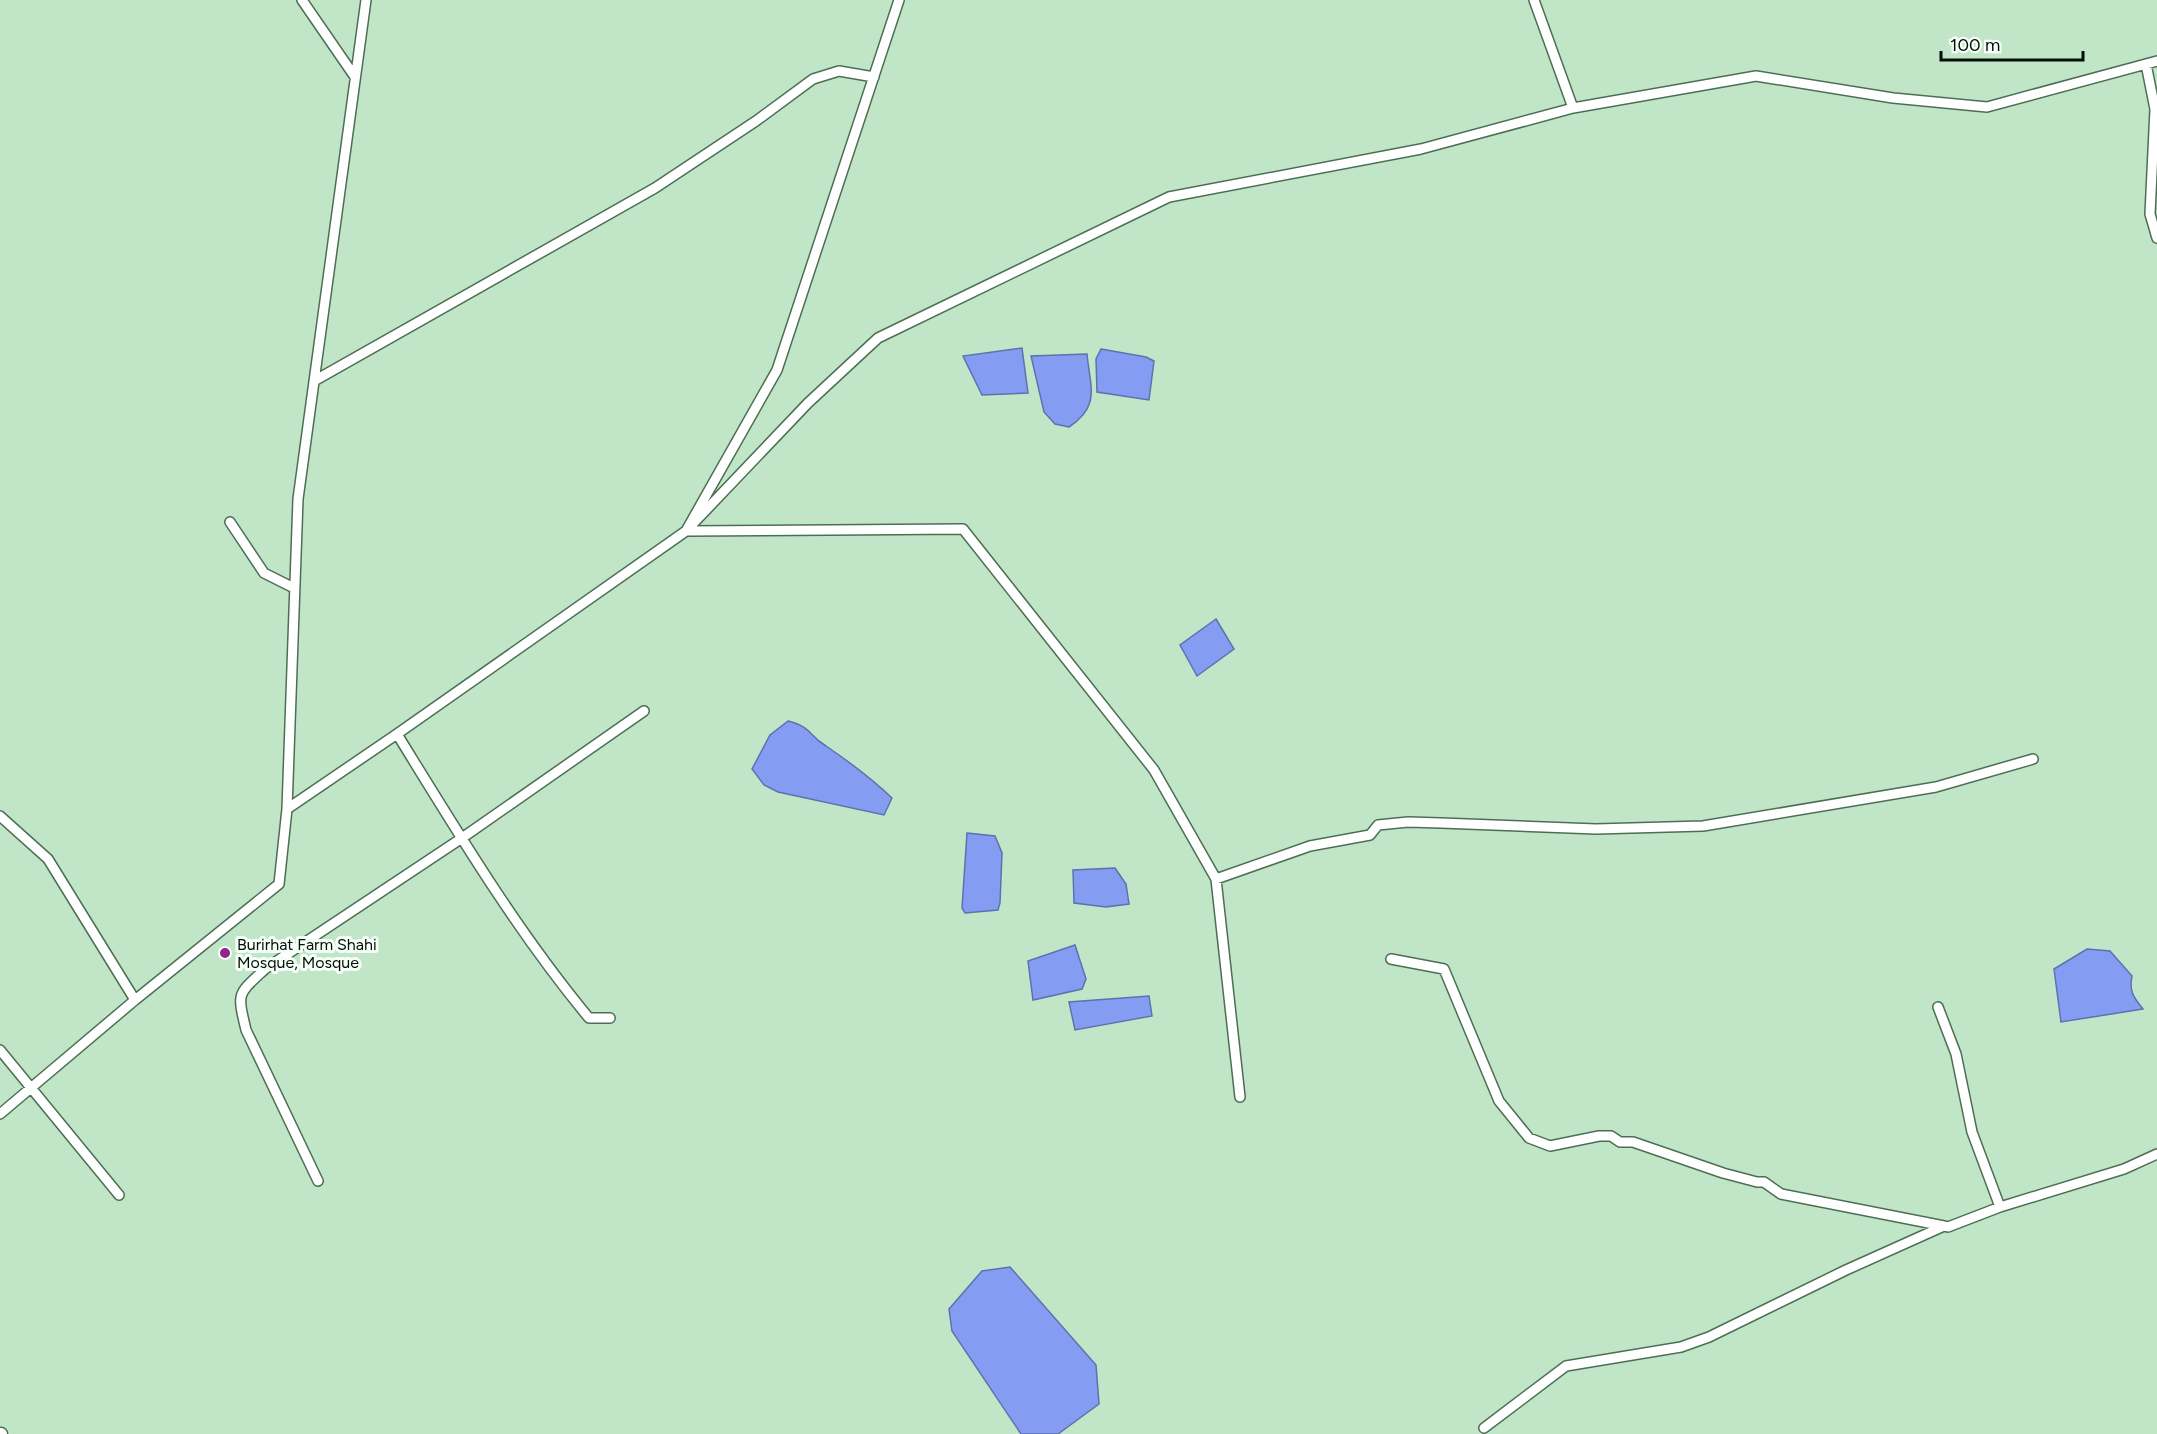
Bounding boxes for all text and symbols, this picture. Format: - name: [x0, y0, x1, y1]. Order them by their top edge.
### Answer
- scale bar: [1941, 24, 2084, 62]
- text: 100 m: [1950, 34, 2000, 56]
- place label: Burirhat Farm Shahi Mosque, Mosque: [237, 935, 377, 972]
- marker: Burirhat Farm Shahi Mosque, Mosque: [218, 946, 232, 960]

